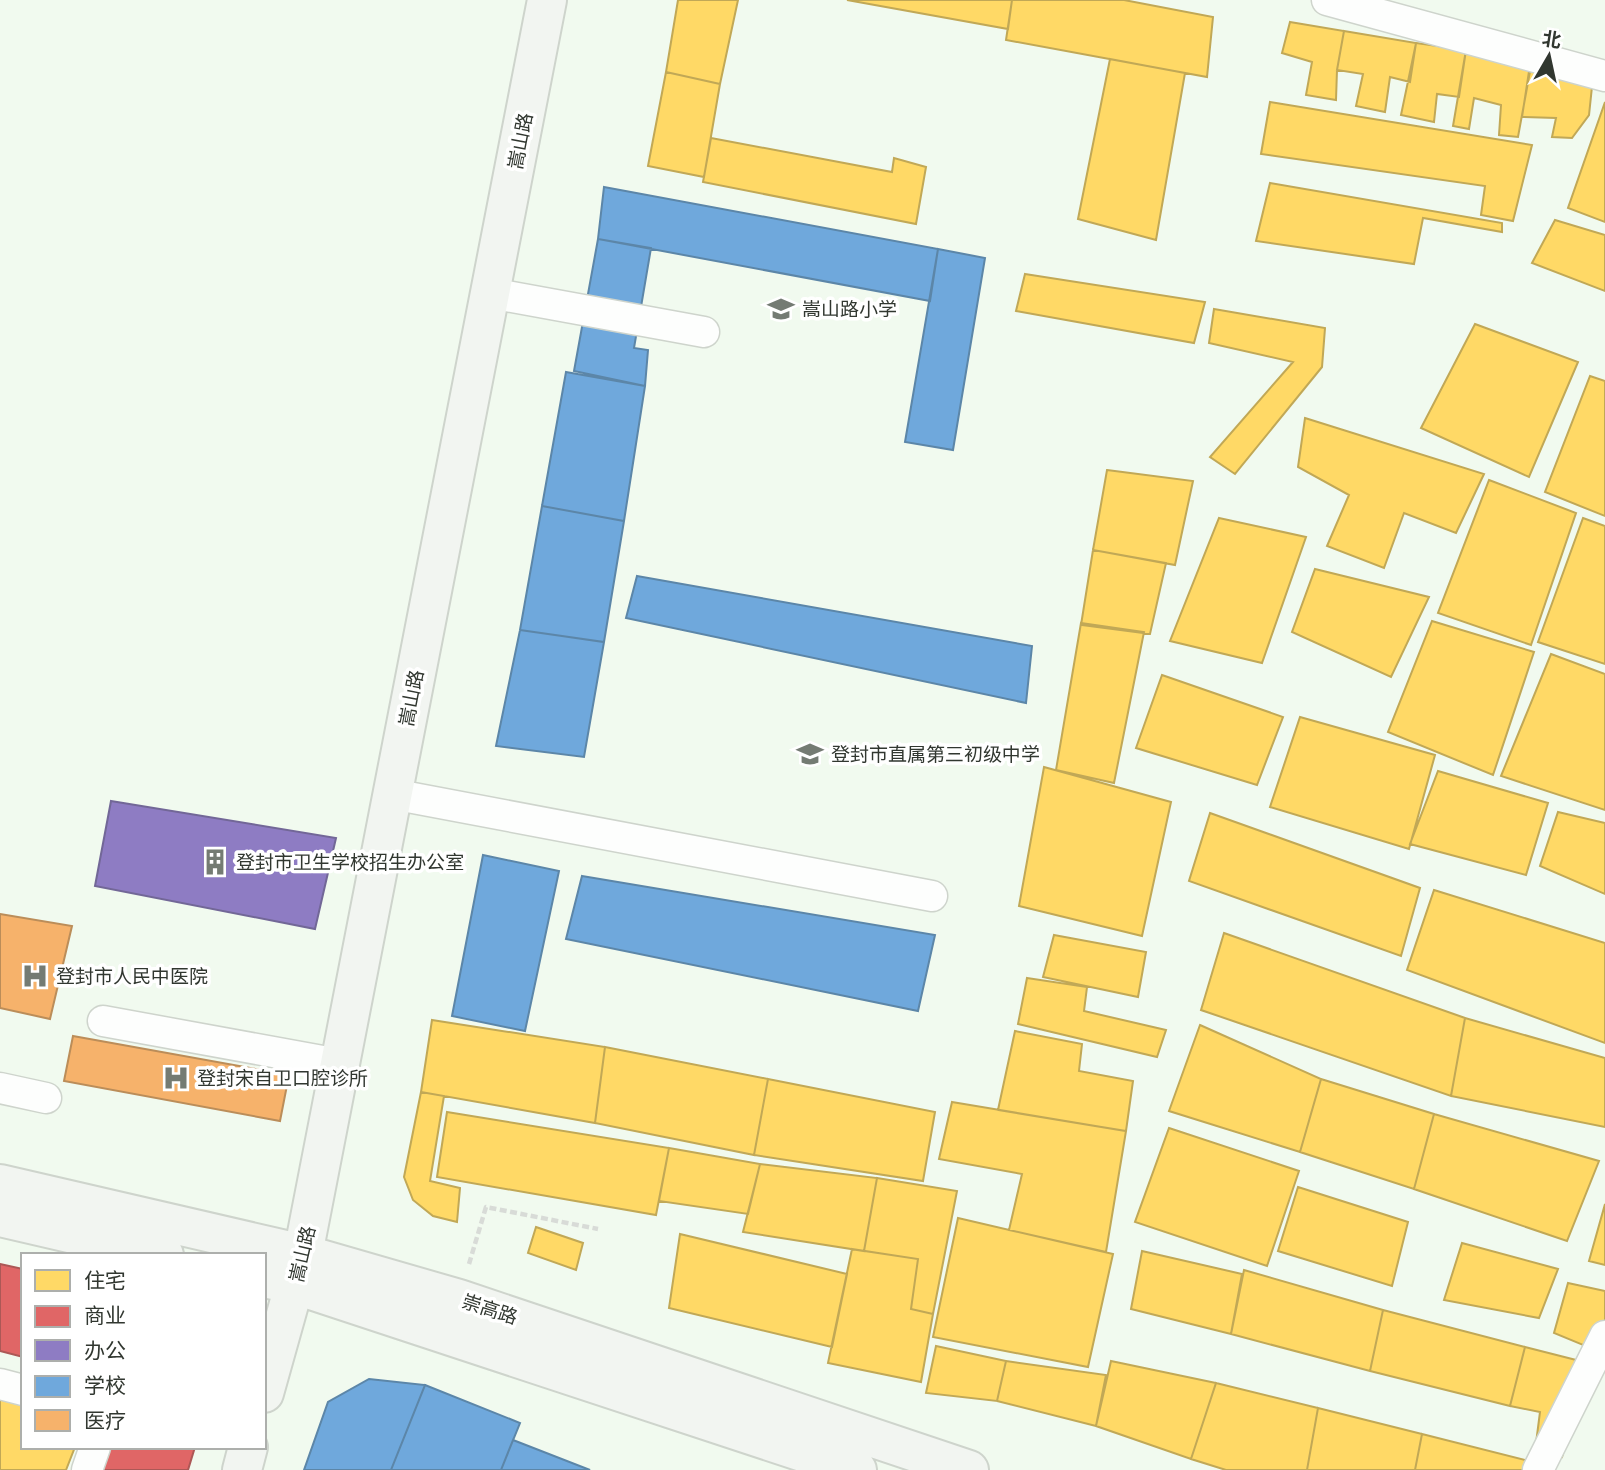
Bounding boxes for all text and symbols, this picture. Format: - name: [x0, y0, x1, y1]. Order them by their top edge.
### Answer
- north arrow: [1514, 21, 1584, 91]
- text: 北: [1540, 26, 1563, 53]
- street label: 嵩山路: [503, 111, 537, 171]
- school or university icon: 嵩山路小学: [766, 294, 796, 324]
- place label: 嵩山路小学: [802, 297, 897, 321]
- street label: 嵩山路: [394, 668, 428, 728]
- school or university icon: 登封市直属第三初级中学: [795, 739, 825, 769]
- place label: 登封市直属第三初级中学: [831, 742, 1040, 766]
- building icon: 登封市卫生学校招生办公室: [200, 847, 230, 877]
- place label: 登封市卫生学校招生办公室: [236, 850, 464, 874]
- hospital icon: 登封市人民中医院: [20, 961, 50, 991]
- place label: 登封市人民中医院: [56, 964, 208, 988]
- hospital icon: 登封宋自卫口腔诊所: [161, 1063, 191, 1093]
- place label: 登封宋自卫口腔诊所: [197, 1066, 368, 1090]
- street label: 嵩山路: [284, 1224, 320, 1284]
- legend: [21, 1253, 266, 1449]
- text: 住宅: [84, 1267, 126, 1293]
- street label: 崇高路: [459, 1289, 521, 1329]
- text: 商业: [84, 1302, 126, 1328]
- text: 办公: [84, 1337, 126, 1363]
- text: 学校: [84, 1372, 126, 1398]
- text: 医疗: [84, 1407, 126, 1433]

